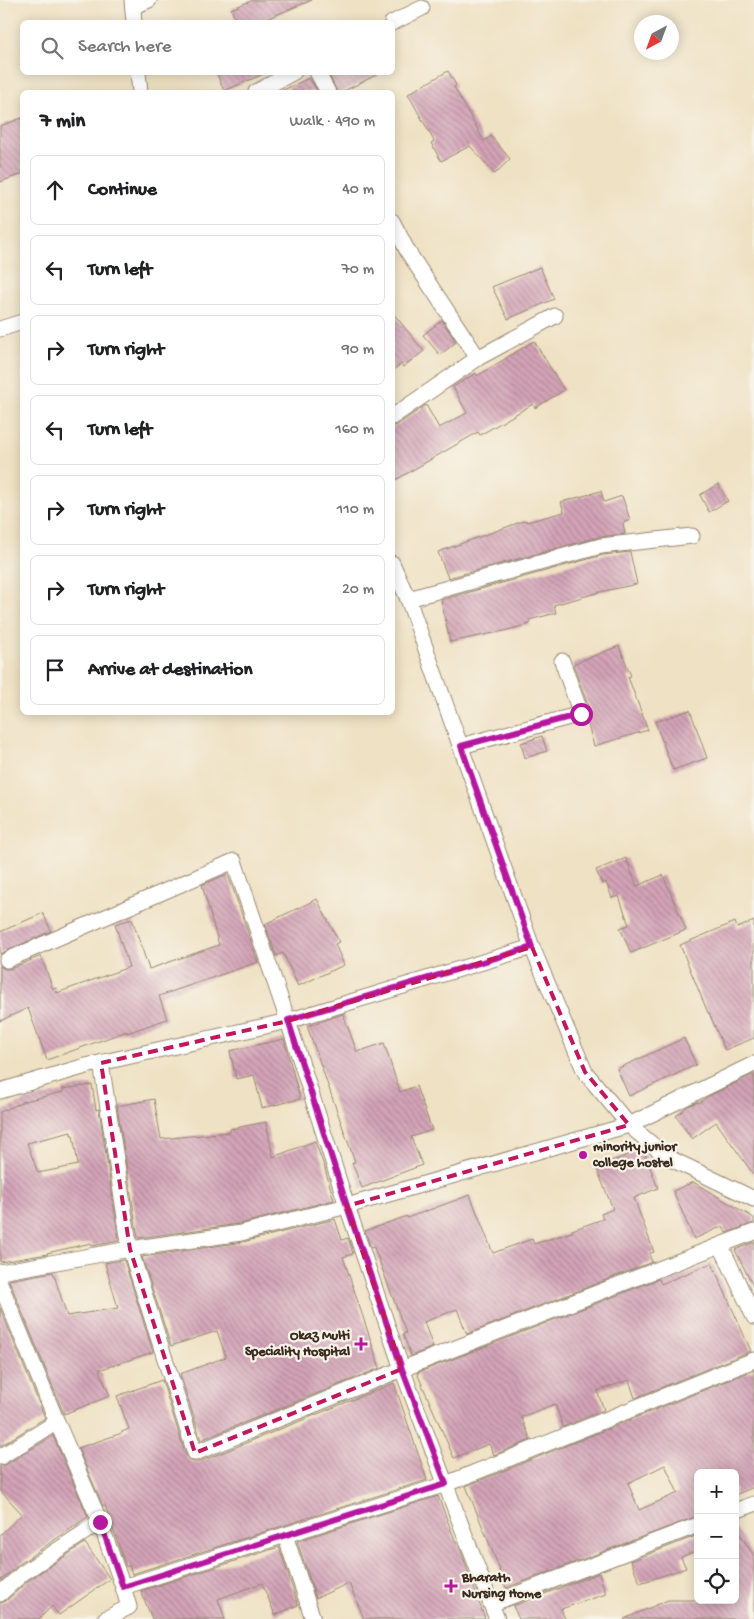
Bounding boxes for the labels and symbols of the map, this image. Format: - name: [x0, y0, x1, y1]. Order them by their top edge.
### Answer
- north arrow: [634, 15, 679, 60]
- route start: [570, 703, 593, 726]
- place label: minority junior college hostel: [593, 1139, 678, 1172]
- marker: minority junior college hostel: [577, 1149, 589, 1161]
- place label: Okaz Multi Speciality Hospital: [245, 1328, 350, 1361]
- marker: Okaz Multi Speciality Hospital: [354, 1337, 368, 1351]
- route end: [89, 1511, 112, 1534]
- place label: Bharath Nursing Home: [461, 1570, 542, 1603]
- marker: Bharath Nursing Home: [444, 1579, 458, 1593]

